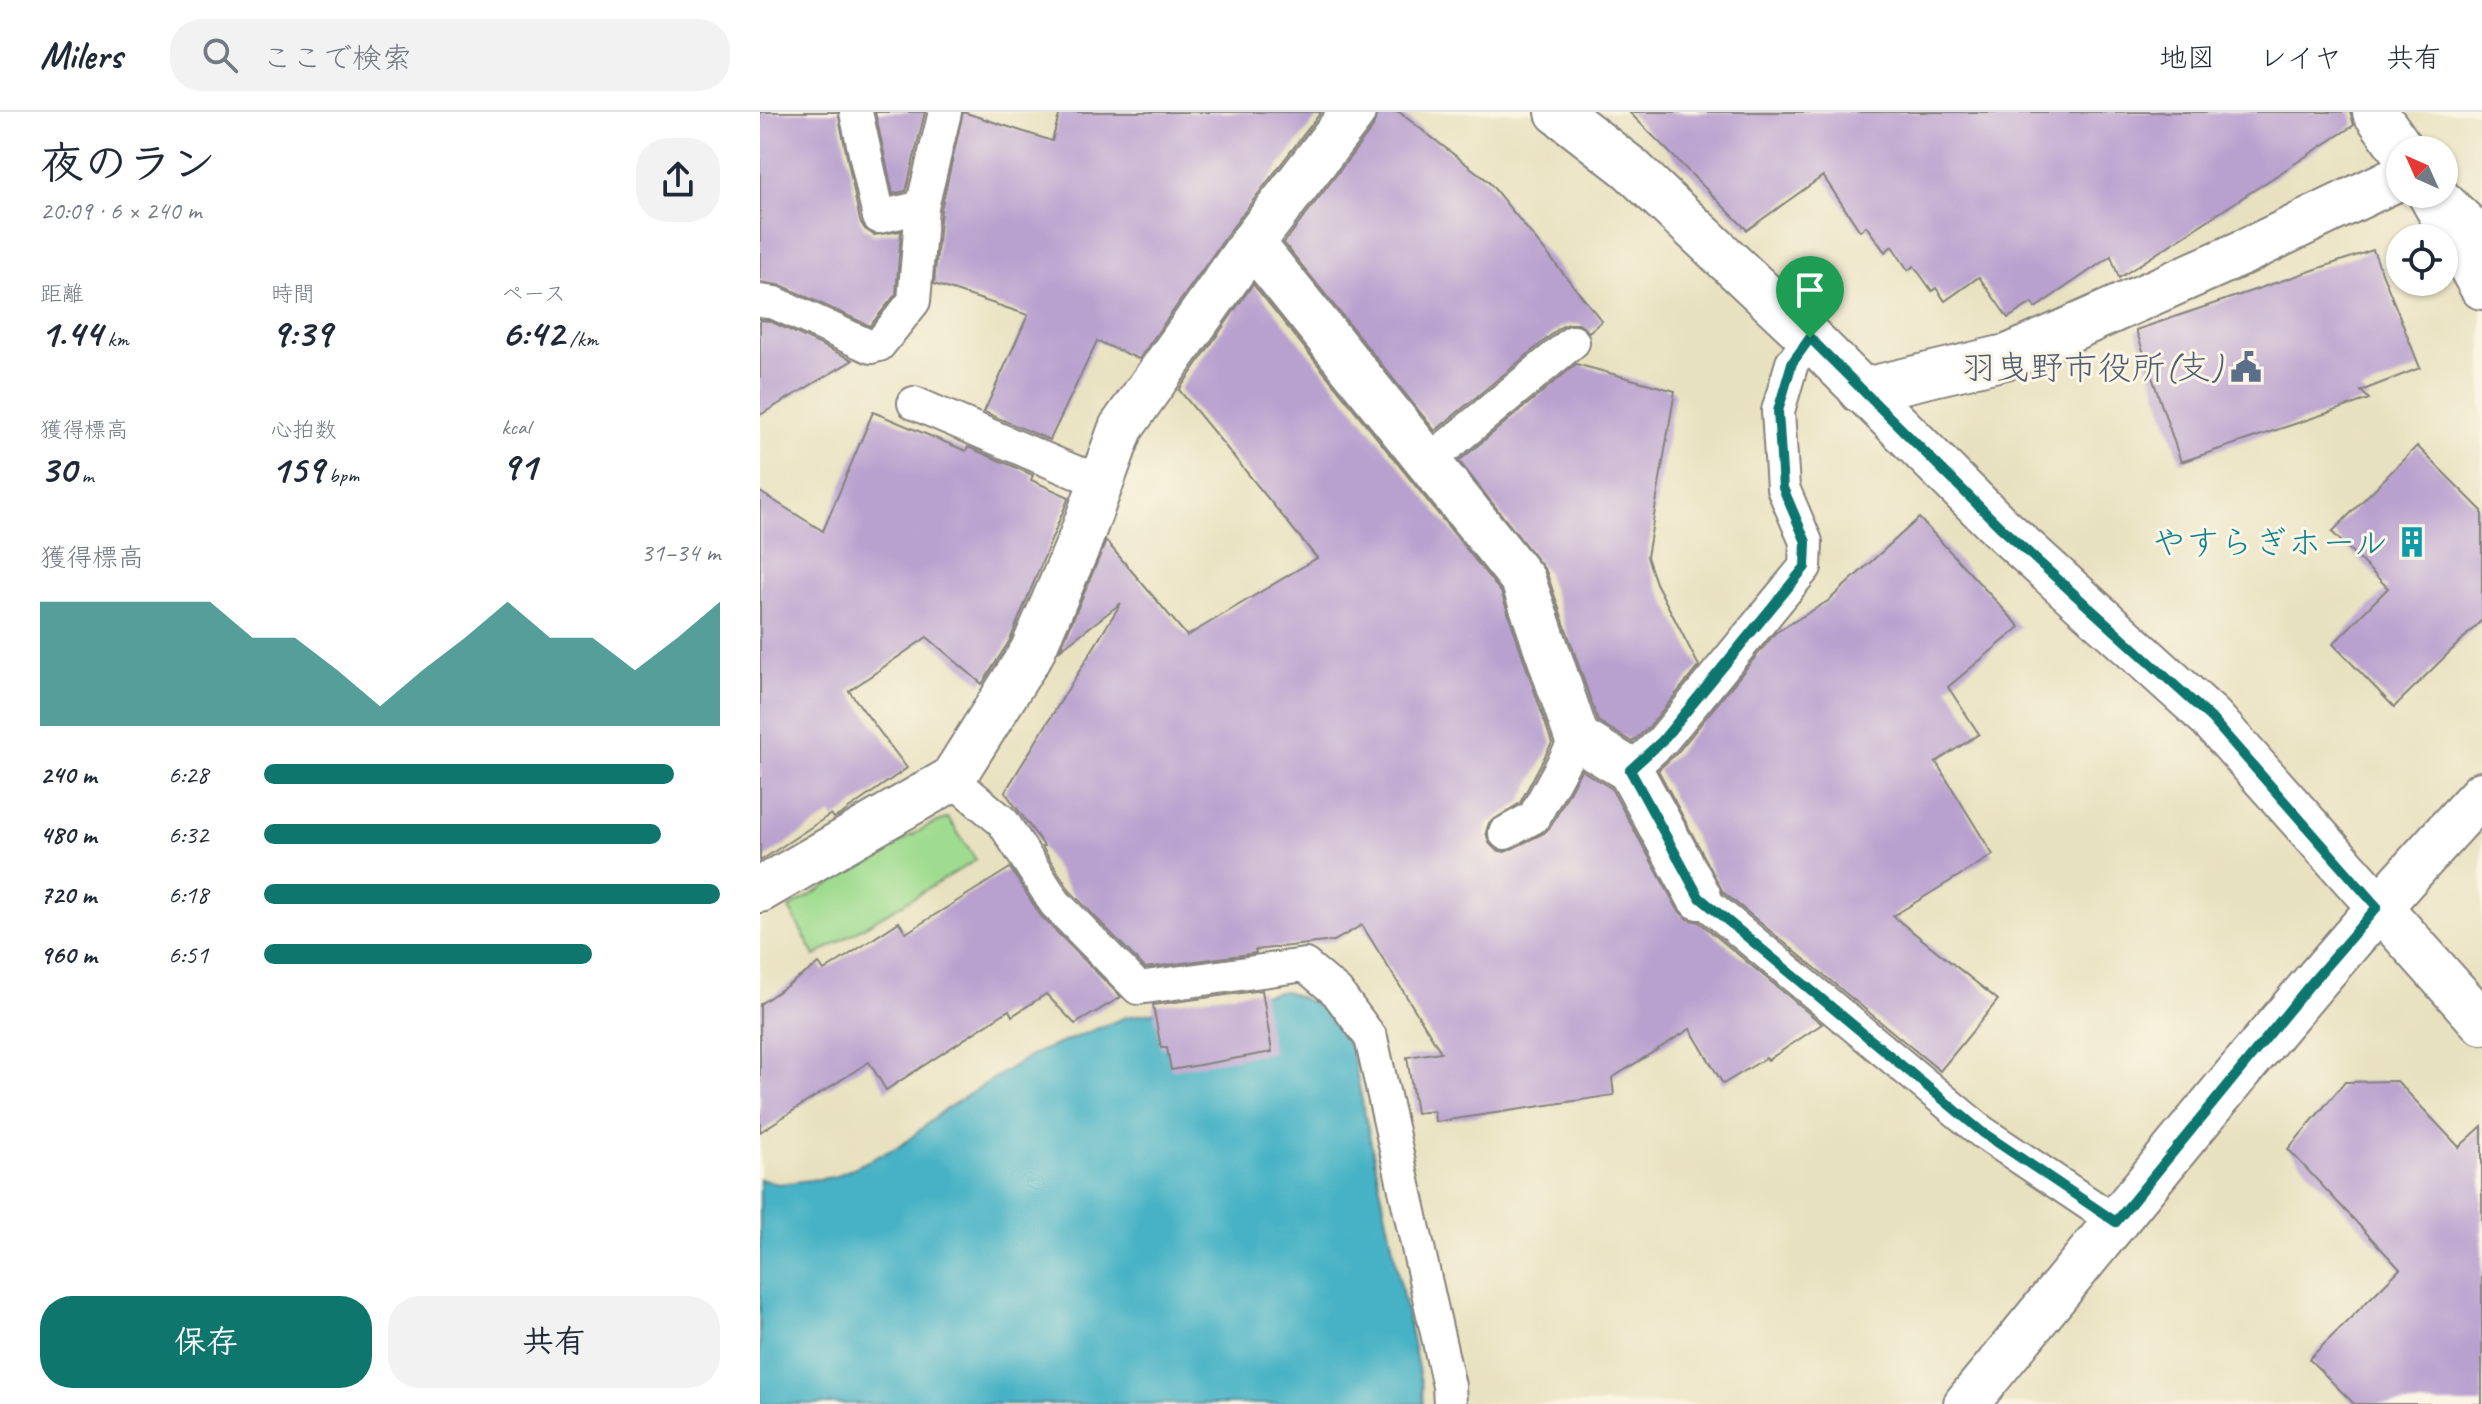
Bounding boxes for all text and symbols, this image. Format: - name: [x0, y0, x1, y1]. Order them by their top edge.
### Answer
- search box: [170, 19, 730, 91]
- text: Milers: [40, 32, 122, 79]
- icon: search: [198, 33, 242, 77]
- text: ここで検索: [262, 39, 412, 77]
- text: 地図: [2159, 40, 2215, 75]
- text: レイヤ: [2259, 40, 2342, 75]
- text: 共有: [2386, 40, 2442, 75]
- text: 夜のラン: [40, 136, 216, 191]
- north arrow: [2386, 136, 2458, 208]
- map controls: [2386, 136, 2458, 296]
- button: share: [636, 138, 720, 222]
- text: 20:09 · 6 × 240 m: [40, 194, 201, 227]
- button: locate: [2386, 224, 2458, 296]
- pin: [1776, 256, 1844, 338]
- icon: arrive: [1788, 268, 1832, 312]
- text: 距離: [40, 280, 84, 308]
- text: 時間: [271, 280, 315, 308]
- text: ペース: [501, 280, 566, 308]
- text: 1.44: [40, 308, 102, 358]
- text: 9:39: [271, 308, 332, 358]
- text: 6:42: [501, 308, 564, 358]
- text: km: [102, 325, 129, 353]
- text: /km: [564, 325, 598, 353]
- place label: 羽曳野市役所(支): [1962, 346, 2224, 389]
- public building icon: 羽曳野市役所(支): [2229, 350, 2263, 384]
- text: kcal: [501, 413, 530, 441]
- text: 獲得標高: [40, 416, 128, 444]
- text: 心拍数: [271, 416, 337, 444]
- text: 91: [501, 441, 537, 491]
- text: 30: [40, 444, 76, 494]
- text: 159: [271, 444, 324, 494]
- text: m: [76, 461, 94, 489]
- text: bpm: [324, 461, 359, 489]
- place label: やすらぎホール: [2152, 521, 2388, 564]
- building icon: やすらぎホール: [2395, 525, 2429, 559]
- text: 31–34 m: [641, 536, 720, 569]
- text: 獲得標高: [40, 541, 144, 574]
- text: 240 m: [40, 758, 96, 791]
- text: 6:28: [168, 758, 208, 791]
- text: 480 m: [40, 818, 96, 851]
- text: 6:32: [168, 818, 208, 851]
- text: 720 m: [40, 878, 96, 911]
- text: 6:18: [168, 878, 208, 911]
- text: 960 m: [40, 938, 96, 971]
- text: 6:51: [168, 938, 208, 971]
- button: 保存: [40, 1296, 372, 1388]
- button: 共有: [388, 1296, 720, 1388]

